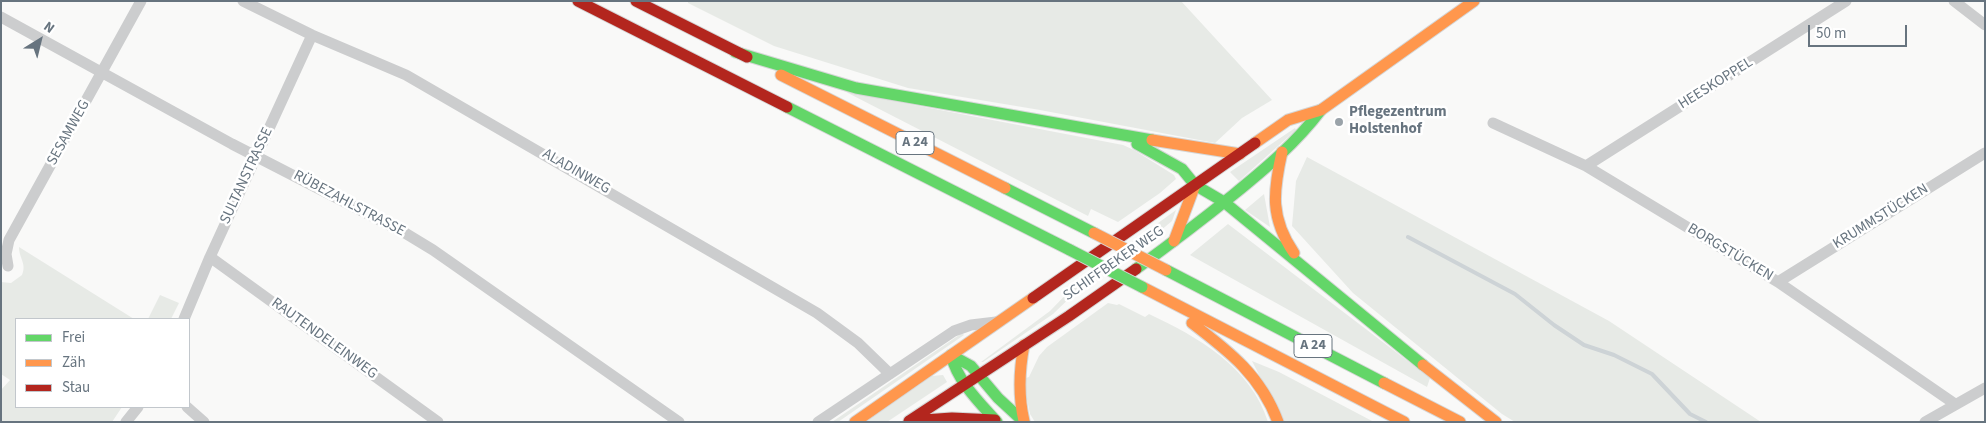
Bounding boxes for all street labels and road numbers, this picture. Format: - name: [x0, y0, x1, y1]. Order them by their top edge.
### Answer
- street label: HEESKOPPEL: [1676, 54, 1756, 114]
- street label: SESAMWEG: [44, 97, 94, 169]
- street label: SULTANSTRASSE: [217, 125, 277, 227]
- road number: A 24: [896, 132, 934, 154]
- street label: ALADINWEG: [539, 145, 613, 199]
- street label: RÜBEZAHLSTRASSE: [290, 167, 408, 241]
- street label: KRUMMSTÜCKEN: [1830, 180, 1932, 254]
- street label: BORGSTÜCKEN: [1684, 220, 1776, 286]
- street label: SCHIFFBEKER WEG: [1060, 223, 1168, 305]
- street label: RAUTENDELEINWEG: [267, 294, 381, 384]
- road number: A 24: [1294, 334, 1332, 358]

